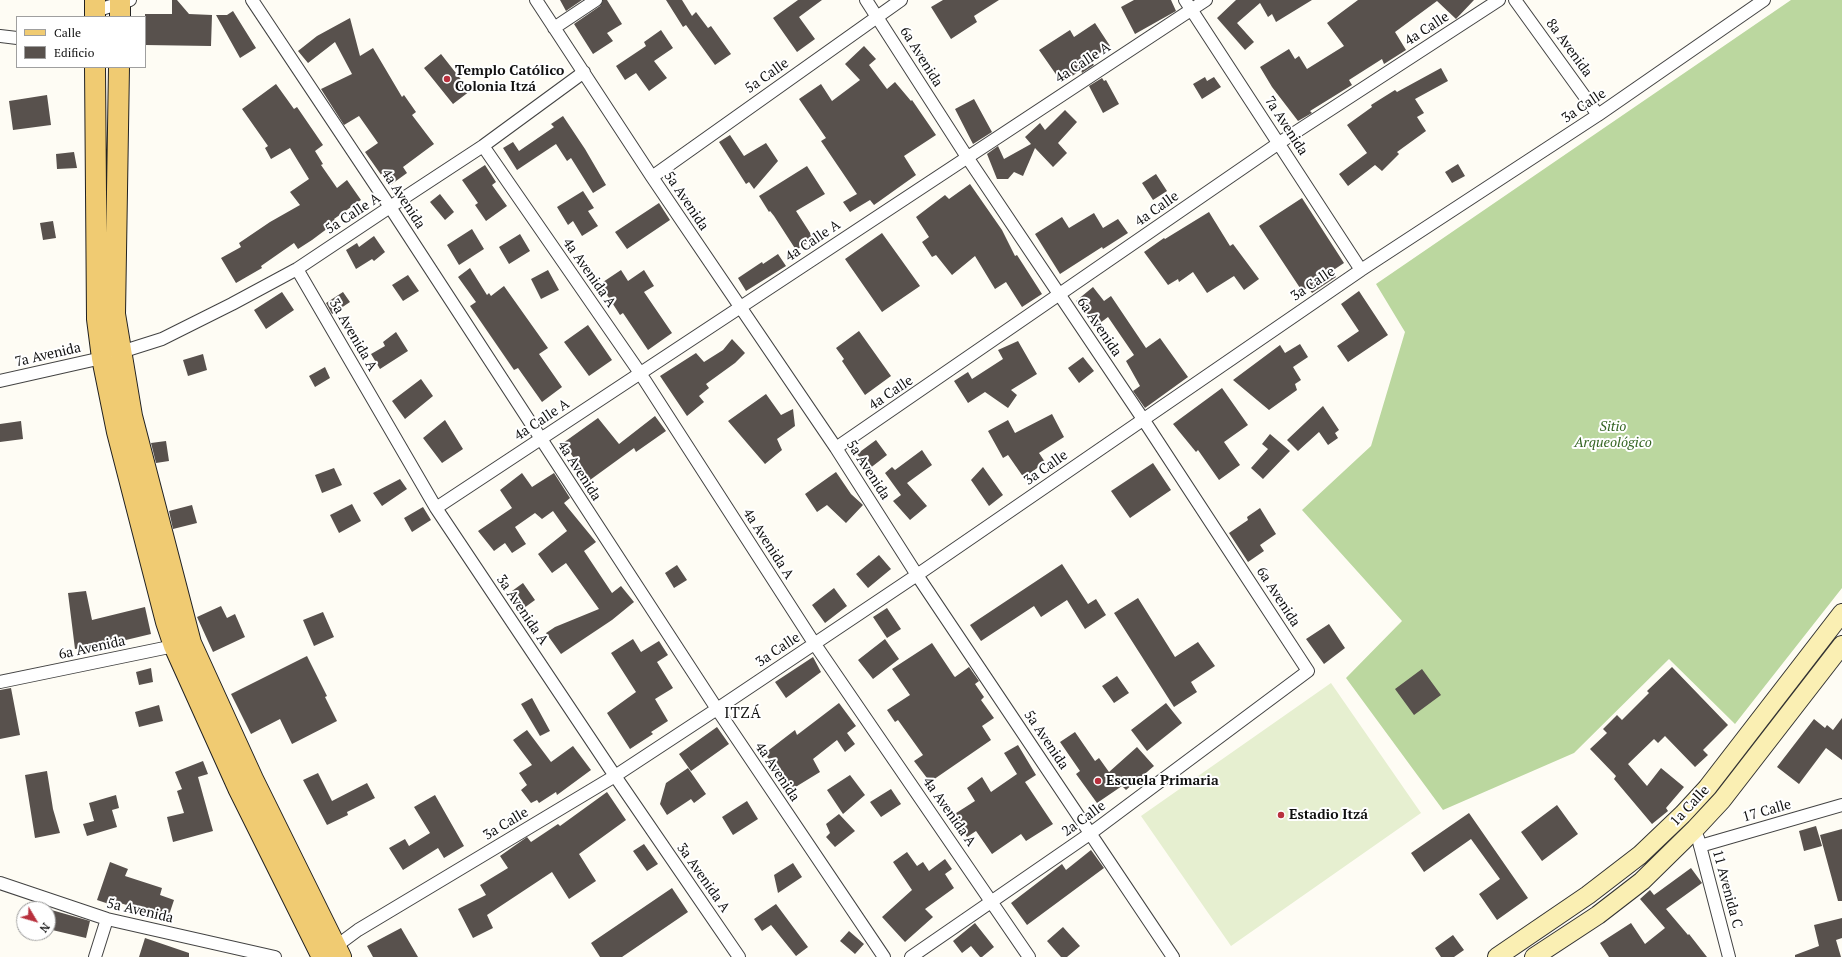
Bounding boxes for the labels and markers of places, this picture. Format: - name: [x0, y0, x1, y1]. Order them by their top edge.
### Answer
- place label: Templo Católico Colonia Itzá: [455, 63, 564, 96]
- marker: Templo Católico Colonia Itzá: [442, 74, 452, 84]
- place label: Escuela Primaria: [1106, 773, 1219, 789]
- marker: Escuela Primaria: [1093, 776, 1103, 786]
- place label: Estadio Itzá: [1289, 807, 1368, 823]
- marker: Estadio Itzá: [1276, 810, 1286, 820]

